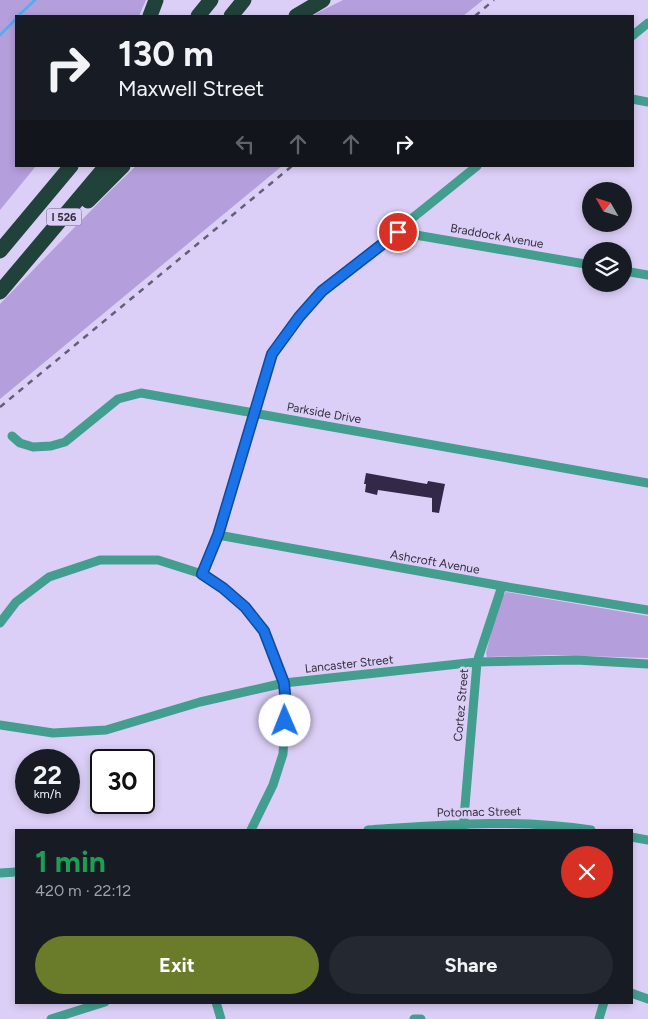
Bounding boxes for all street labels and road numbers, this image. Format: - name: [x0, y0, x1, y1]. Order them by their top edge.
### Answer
- road number: I 526: [46, 208, 82, 226]
- street label: Braddock Avenue: [449, 221, 545, 251]
- street label: Parkside Drive: [286, 400, 363, 427]
- street label: Ashcroft Avenue: [389, 547, 481, 577]
- street label: Lancaster Street: [304, 652, 394, 676]
- street label: Cortez Street: [451, 667, 471, 742]
- street label: Potomac Street: [437, 804, 522, 820]

